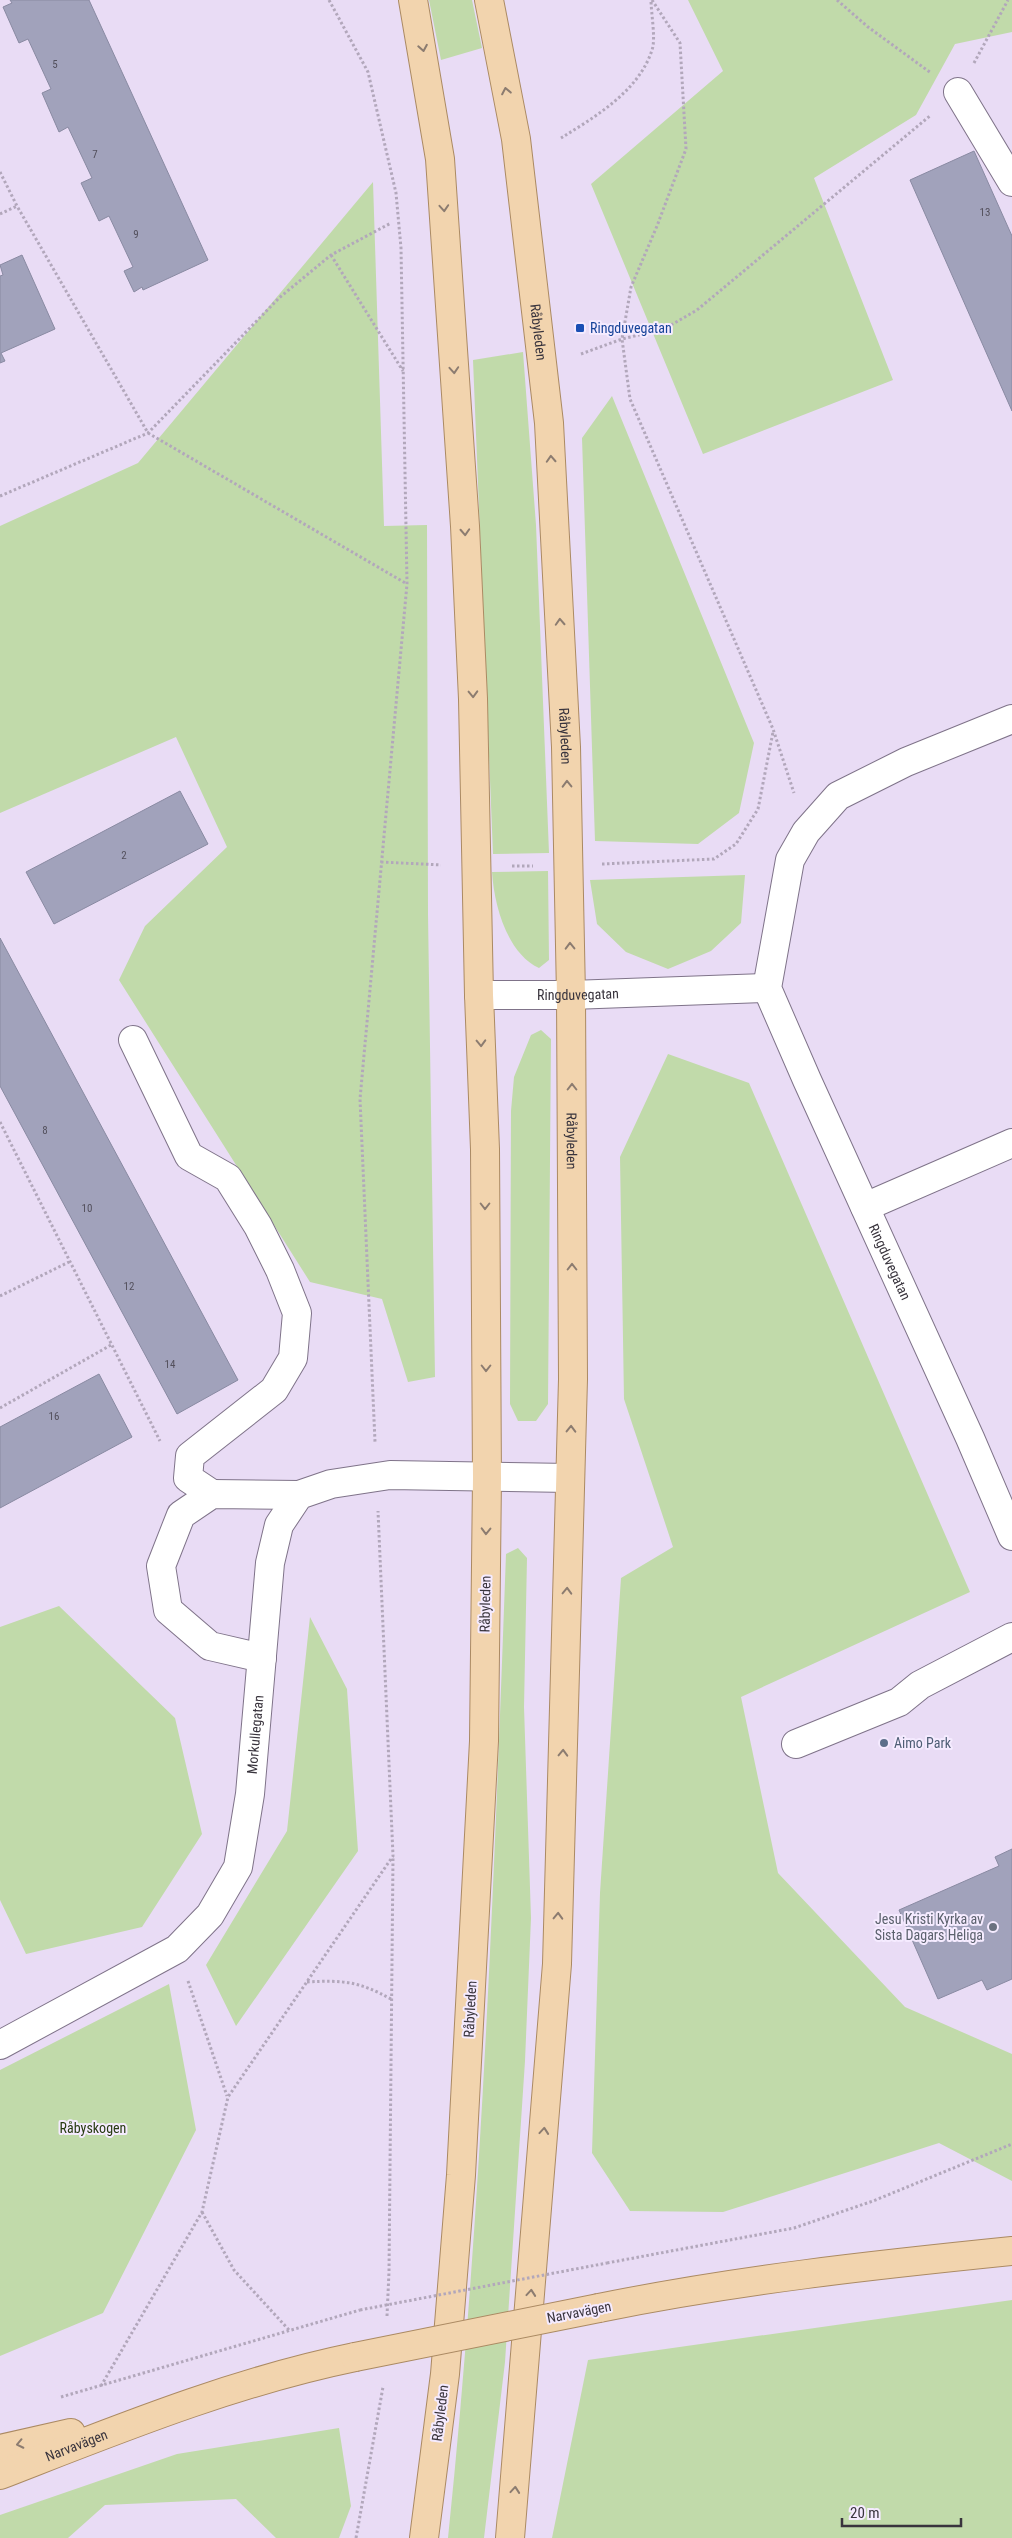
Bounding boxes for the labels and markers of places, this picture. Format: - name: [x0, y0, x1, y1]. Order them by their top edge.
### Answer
- place label: Ringduvegatan: [590, 320, 672, 336]
- marker: Ringduvegatan: [574, 322, 586, 334]
- place label: Aimo Park: [894, 1735, 952, 1751]
- marker: Aimo Park: [878, 1737, 890, 1749]
- place label: Jesu Kristi Kyrka av Sista Dagars Heliga: [875, 1911, 983, 1943]
- marker: Jesu Kristi Kyrka av Sista Dagars Heliga: [987, 1921, 999, 1933]

